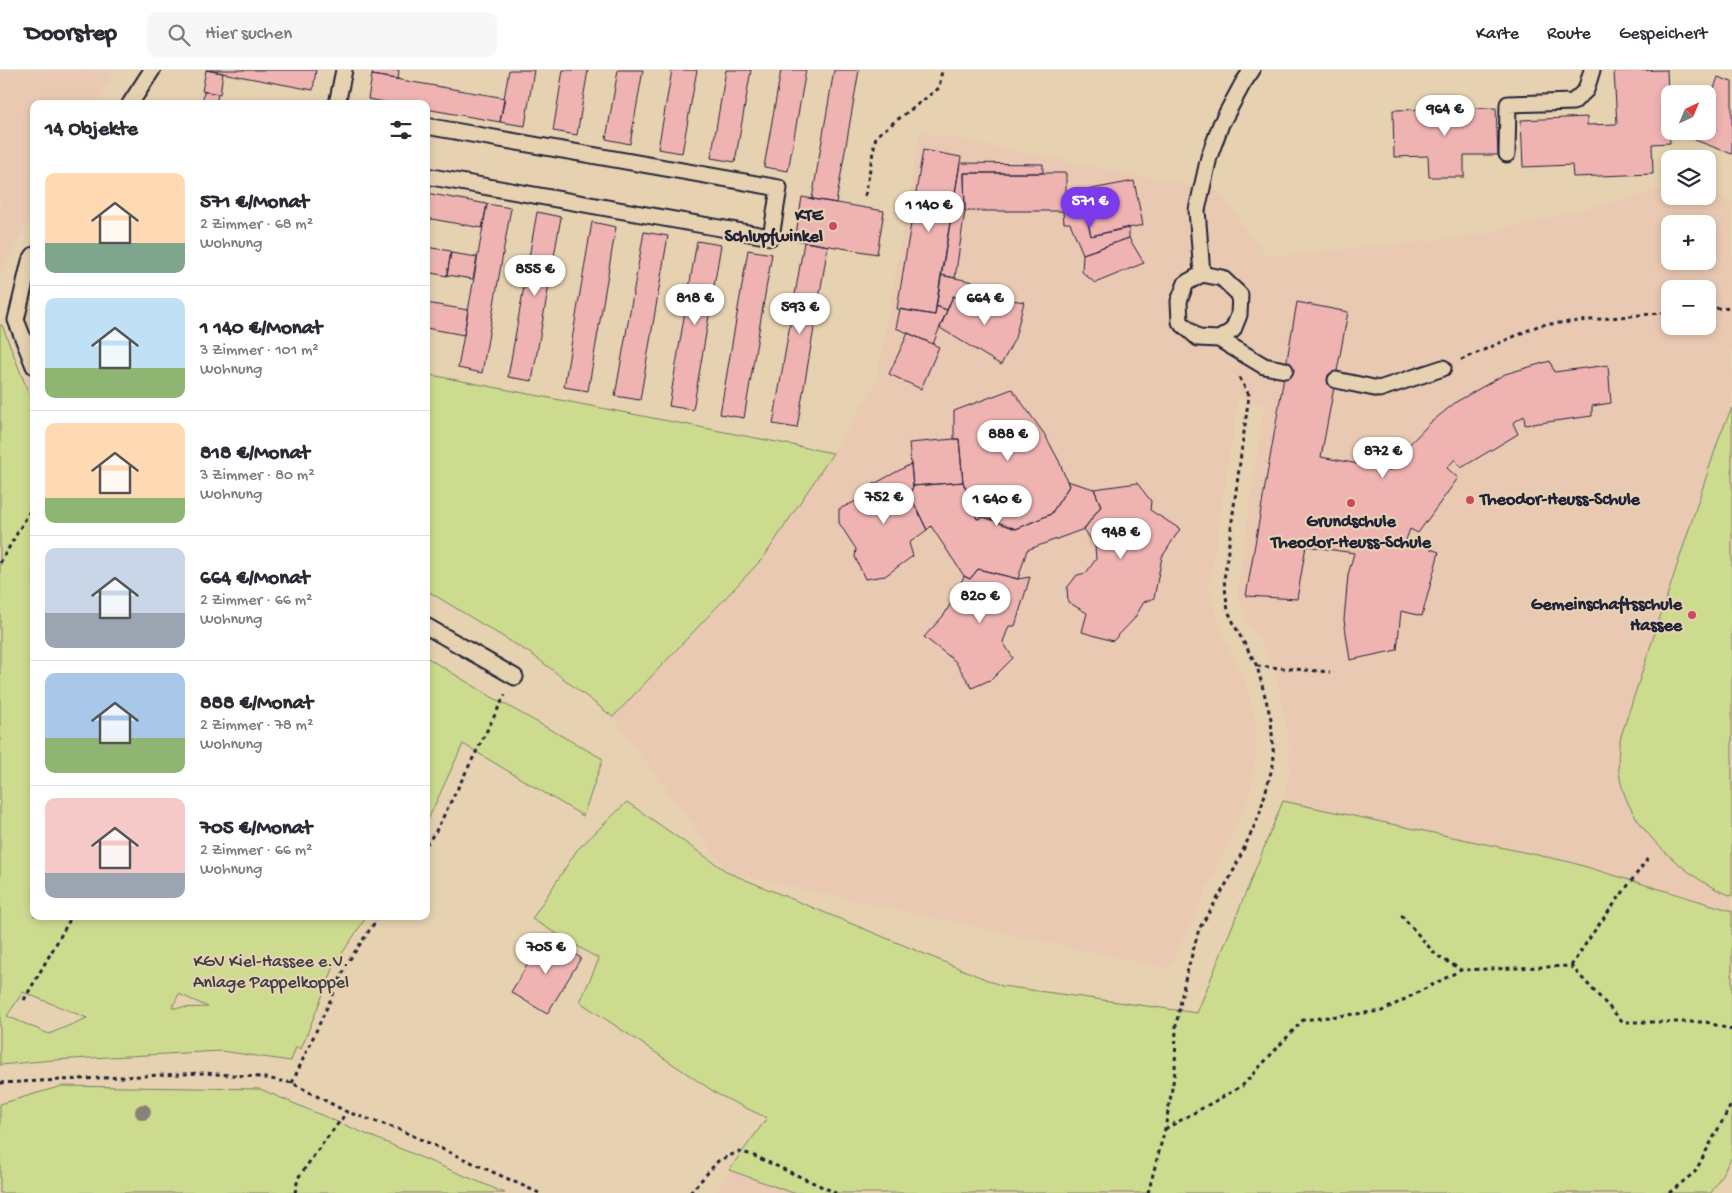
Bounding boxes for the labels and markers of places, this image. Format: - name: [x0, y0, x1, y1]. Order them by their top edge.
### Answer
- pin: 964 €: [1410, 94, 1480, 137]
- pin: 571 €: [1055, 186, 1125, 229]
- pin: 1 140 €: [883, 190, 975, 233]
- place label: KTE Schlupfwinkel: [724, 206, 825, 248]
- marker: KTE Schlupfwinkel: [827, 220, 839, 232]
- pin: 855 €: [500, 254, 570, 297]
- pin: 818 €: [660, 284, 730, 326]
- pin: 664 €: [950, 284, 1020, 326]
- pin: 593 €: [765, 292, 835, 335]
- pin: 888 €: [973, 420, 1043, 462]
- pin: 872 €: [1348, 436, 1418, 479]
- pin: 752 €: [849, 482, 919, 525]
- pin: 1 640 €: [951, 484, 1043, 527]
- place label: Theodor-Heuss-Schule: [1478, 490, 1641, 511]
- marker: Theodor-Heuss-Schule: [1464, 494, 1476, 506]
- marker: Grundschule Theodor-Heuss-Schule: [1345, 497, 1357, 509]
- place label: Grundschule Theodor-Heuss-Schule: [1269, 512, 1432, 554]
- pin: 948 €: [1086, 518, 1156, 560]
- pin: 820 €: [945, 582, 1015, 624]
- place label: Gemeinschaftsschule Hassee: [1531, 595, 1683, 637]
- marker: Gemeinschaftsschule Hassee: [1686, 609, 1698, 621]
- pin: 705 €: [511, 932, 581, 975]

